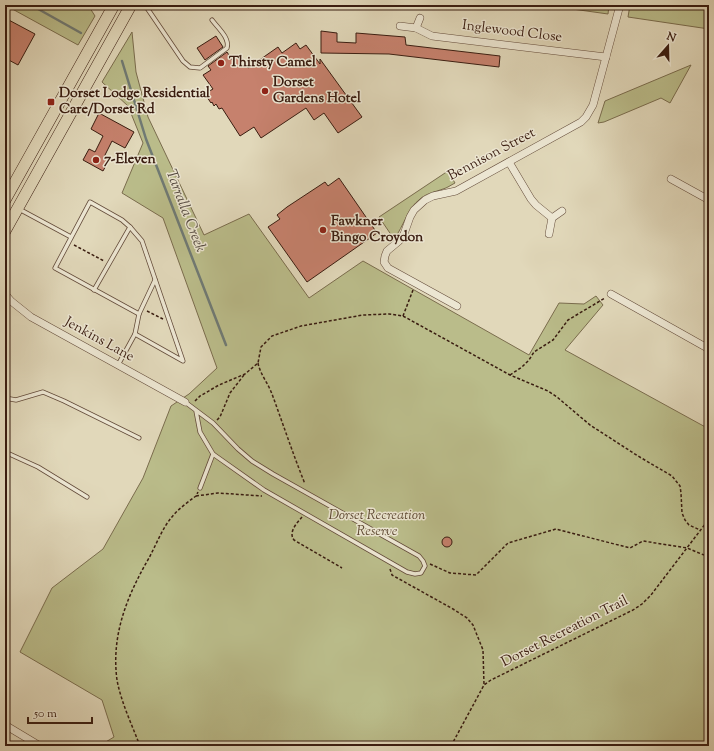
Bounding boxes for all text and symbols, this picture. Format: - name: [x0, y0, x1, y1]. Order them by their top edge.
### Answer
- street label: Inglewood Close: [461, 16, 563, 48]
- north arrow: [648, 26, 688, 66]
- text: N: [663, 28, 678, 47]
- place label: Thirsty Camel: [229, 53, 316, 73]
- marker: Thirsty Camel: [216, 58, 226, 68]
- place label: Dorset Gardens Hotel: [273, 73, 361, 109]
- place label: Dorset Lodge Residential Care/Dorset Rd: [59, 84, 210, 120]
- marker: Dorset Gardens Hotel: [260, 86, 270, 96]
- marker: Dorset Lodge Residential Care/Dorset Rd: [46, 97, 56, 107]
- street label: Bennison Street: [445, 123, 539, 186]
- place label: 7-Eleven: [104, 150, 156, 170]
- marker: 7-Eleven: [91, 155, 101, 165]
- water label: Tarralla Creek: [160, 167, 210, 256]
- place label: Fawkner Bingo Croydon: [331, 212, 424, 248]
- marker: Fawkner Bingo Croydon: [318, 225, 328, 235]
- street label: Jenkins Lane: [60, 312, 137, 367]
- park label: Dorset Recreation Reserve: [329, 506, 426, 542]
- street label: Dorset Recreation Trail: [498, 591, 632, 673]
- scale bar: [28, 699, 92, 725]
- text: 50 m: [33, 705, 57, 723]

